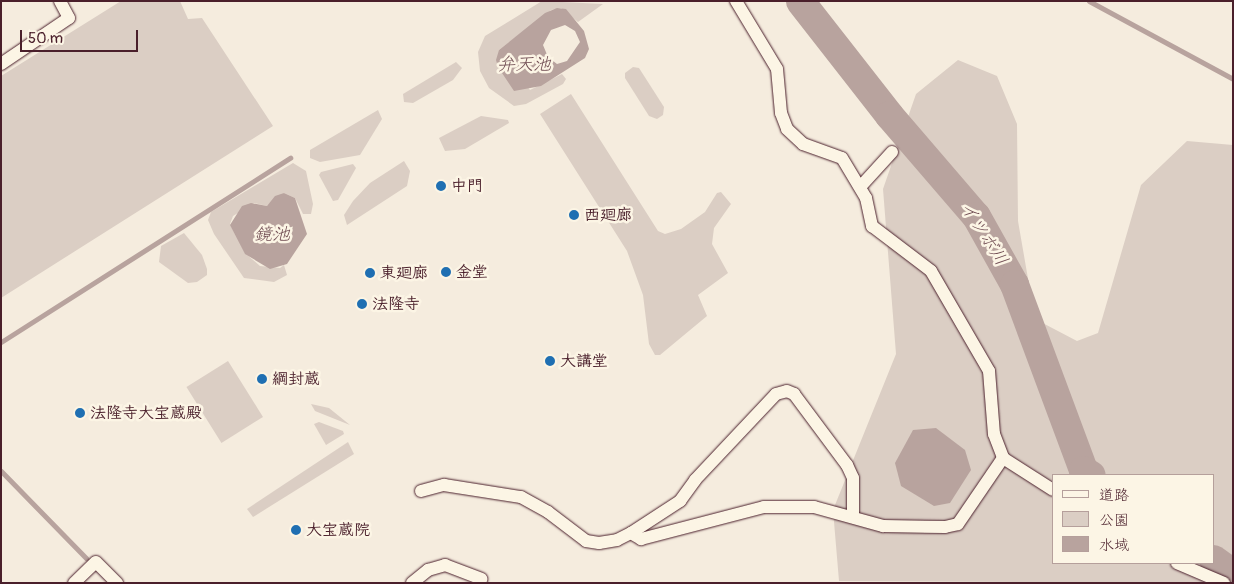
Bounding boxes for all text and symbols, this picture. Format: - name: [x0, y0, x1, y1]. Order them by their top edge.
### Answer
- scale bar: [22, 20, 140, 52]
- text: 50 m: [28, 29, 63, 48]
- water label: 弁天池: [497, 54, 551, 76]
- place label: 中門: [451, 176, 483, 196]
- marker: 中門: [435, 180, 447, 192]
- water label: イツボ川: [954, 198, 1012, 270]
- place label: 西廻廊: [584, 205, 632, 225]
- marker: 西廻廊: [568, 209, 580, 221]
- water label: 鏡池: [254, 224, 290, 246]
- place label: 金堂: [456, 262, 488, 282]
- place label: 東廻廊: [380, 263, 428, 283]
- marker: 金堂: [440, 266, 452, 278]
- marker: 東廻廊: [364, 267, 376, 279]
- place label: 法隆寺: [372, 294, 420, 314]
- marker: 法隆寺: [356, 298, 368, 310]
- place label: 大講堂: [560, 351, 608, 371]
- marker: 大講堂: [544, 355, 556, 367]
- place label: 綱封蔵: [272, 369, 320, 389]
- marker: 綱封蔵: [256, 373, 268, 385]
- place label: 法隆寺大宝蔵殿: [90, 403, 202, 423]
- marker: 法隆寺大宝蔵殿: [74, 407, 86, 419]
- legend: [1052, 474, 1214, 564]
- text: 道路: [1099, 486, 1129, 505]
- text: 公園: [1099, 511, 1129, 530]
- place label: 大宝蔵院: [306, 520, 370, 540]
- marker: 大宝蔵院: [290, 524, 302, 536]
- text: 水域: [1099, 536, 1129, 555]

